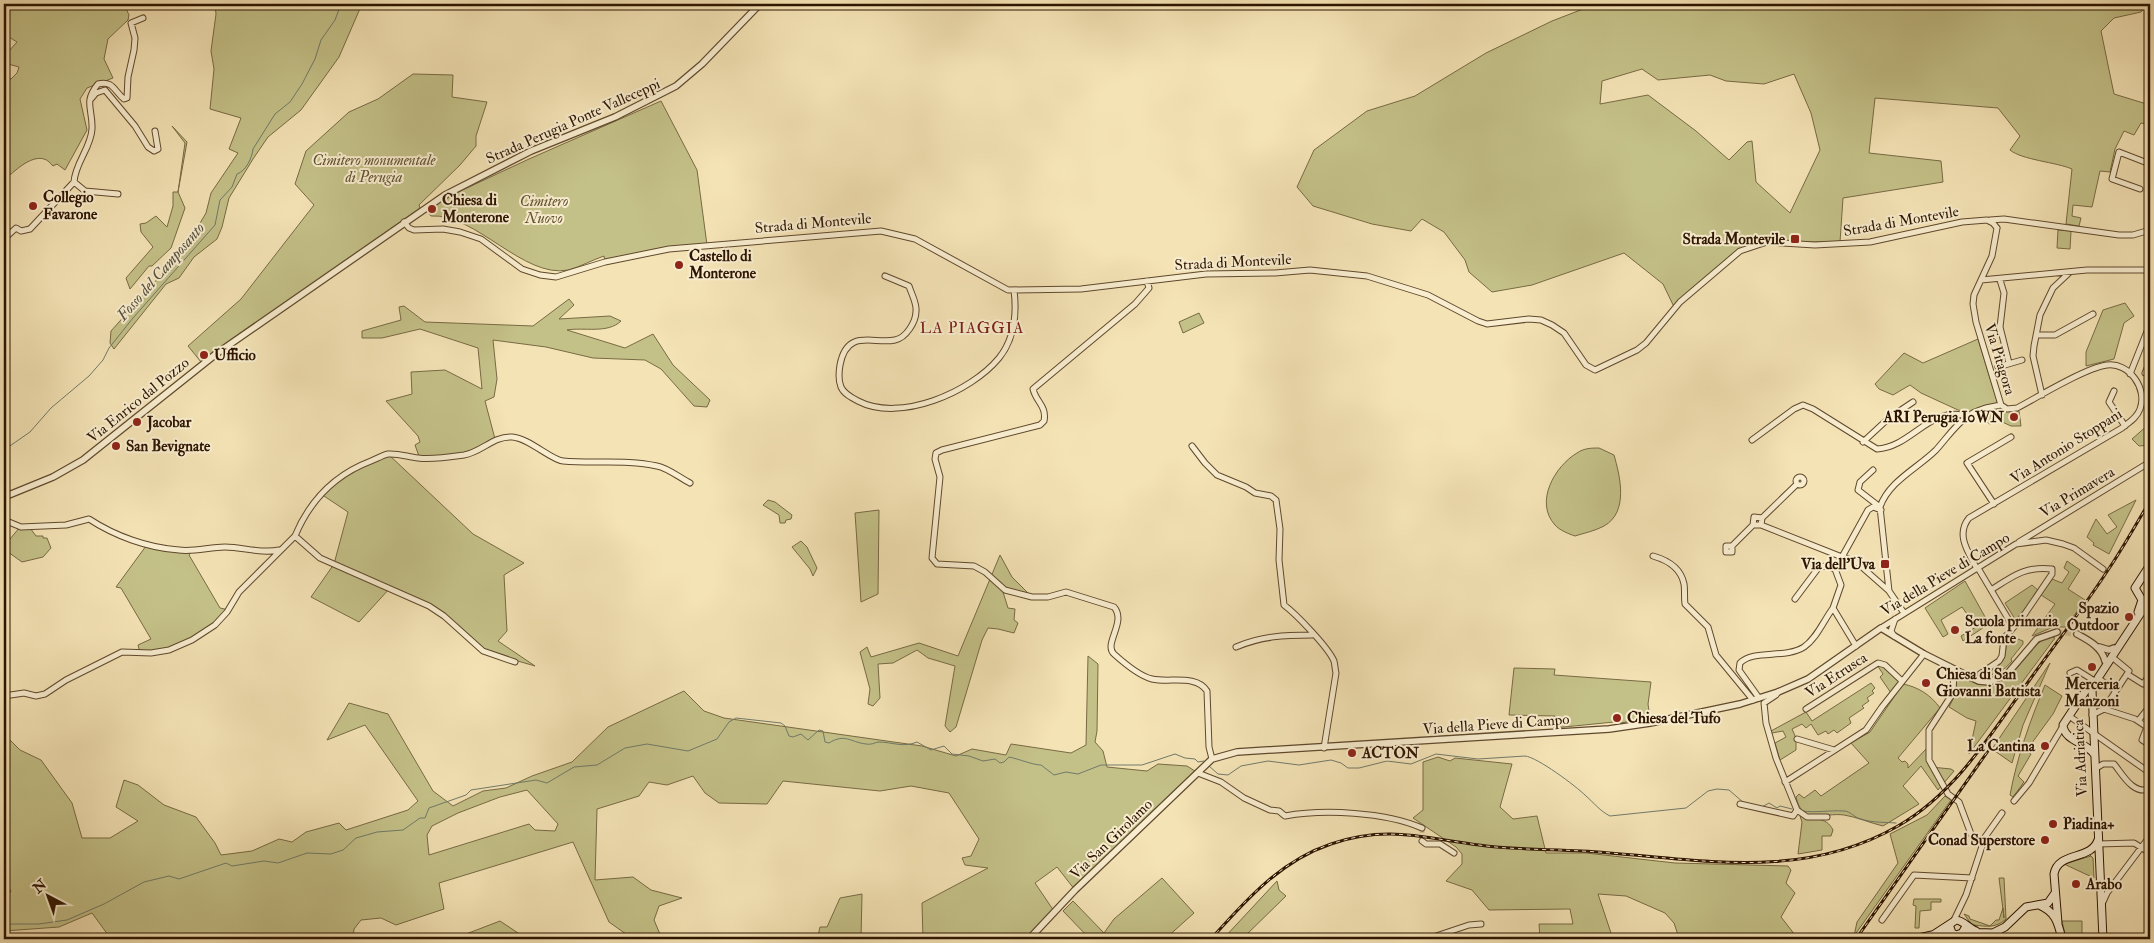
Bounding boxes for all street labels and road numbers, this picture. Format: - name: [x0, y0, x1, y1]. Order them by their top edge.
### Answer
- street label: Strada Perugia Ponte Valleceppi: [483, 74, 664, 169]
- street label: Strada di Montevile: [1842, 202, 1960, 241]
- street label: Strada di Montevile: [754, 209, 872, 238]
- street label: Strada di Montevile: [1174, 250, 1292, 275]
- street label: Via Pitagora: [1980, 321, 2020, 398]
- street label: Via Enrico dal Pozzo: [83, 353, 193, 447]
- street label: Via Antonio Stoppani: [2007, 404, 2126, 489]
- street label: Via Primavera: [2036, 462, 2119, 522]
- street label: Via della Pieve di Campo: [1877, 528, 2014, 621]
- street label: Via Etrusca: [1802, 648, 1872, 703]
- street label: Via della Pieve di Campo: [1422, 710, 1570, 740]
- street label: Via Adriatica: [2069, 718, 2092, 797]
- street label: Via San Girolamo: [1066, 795, 1157, 883]

